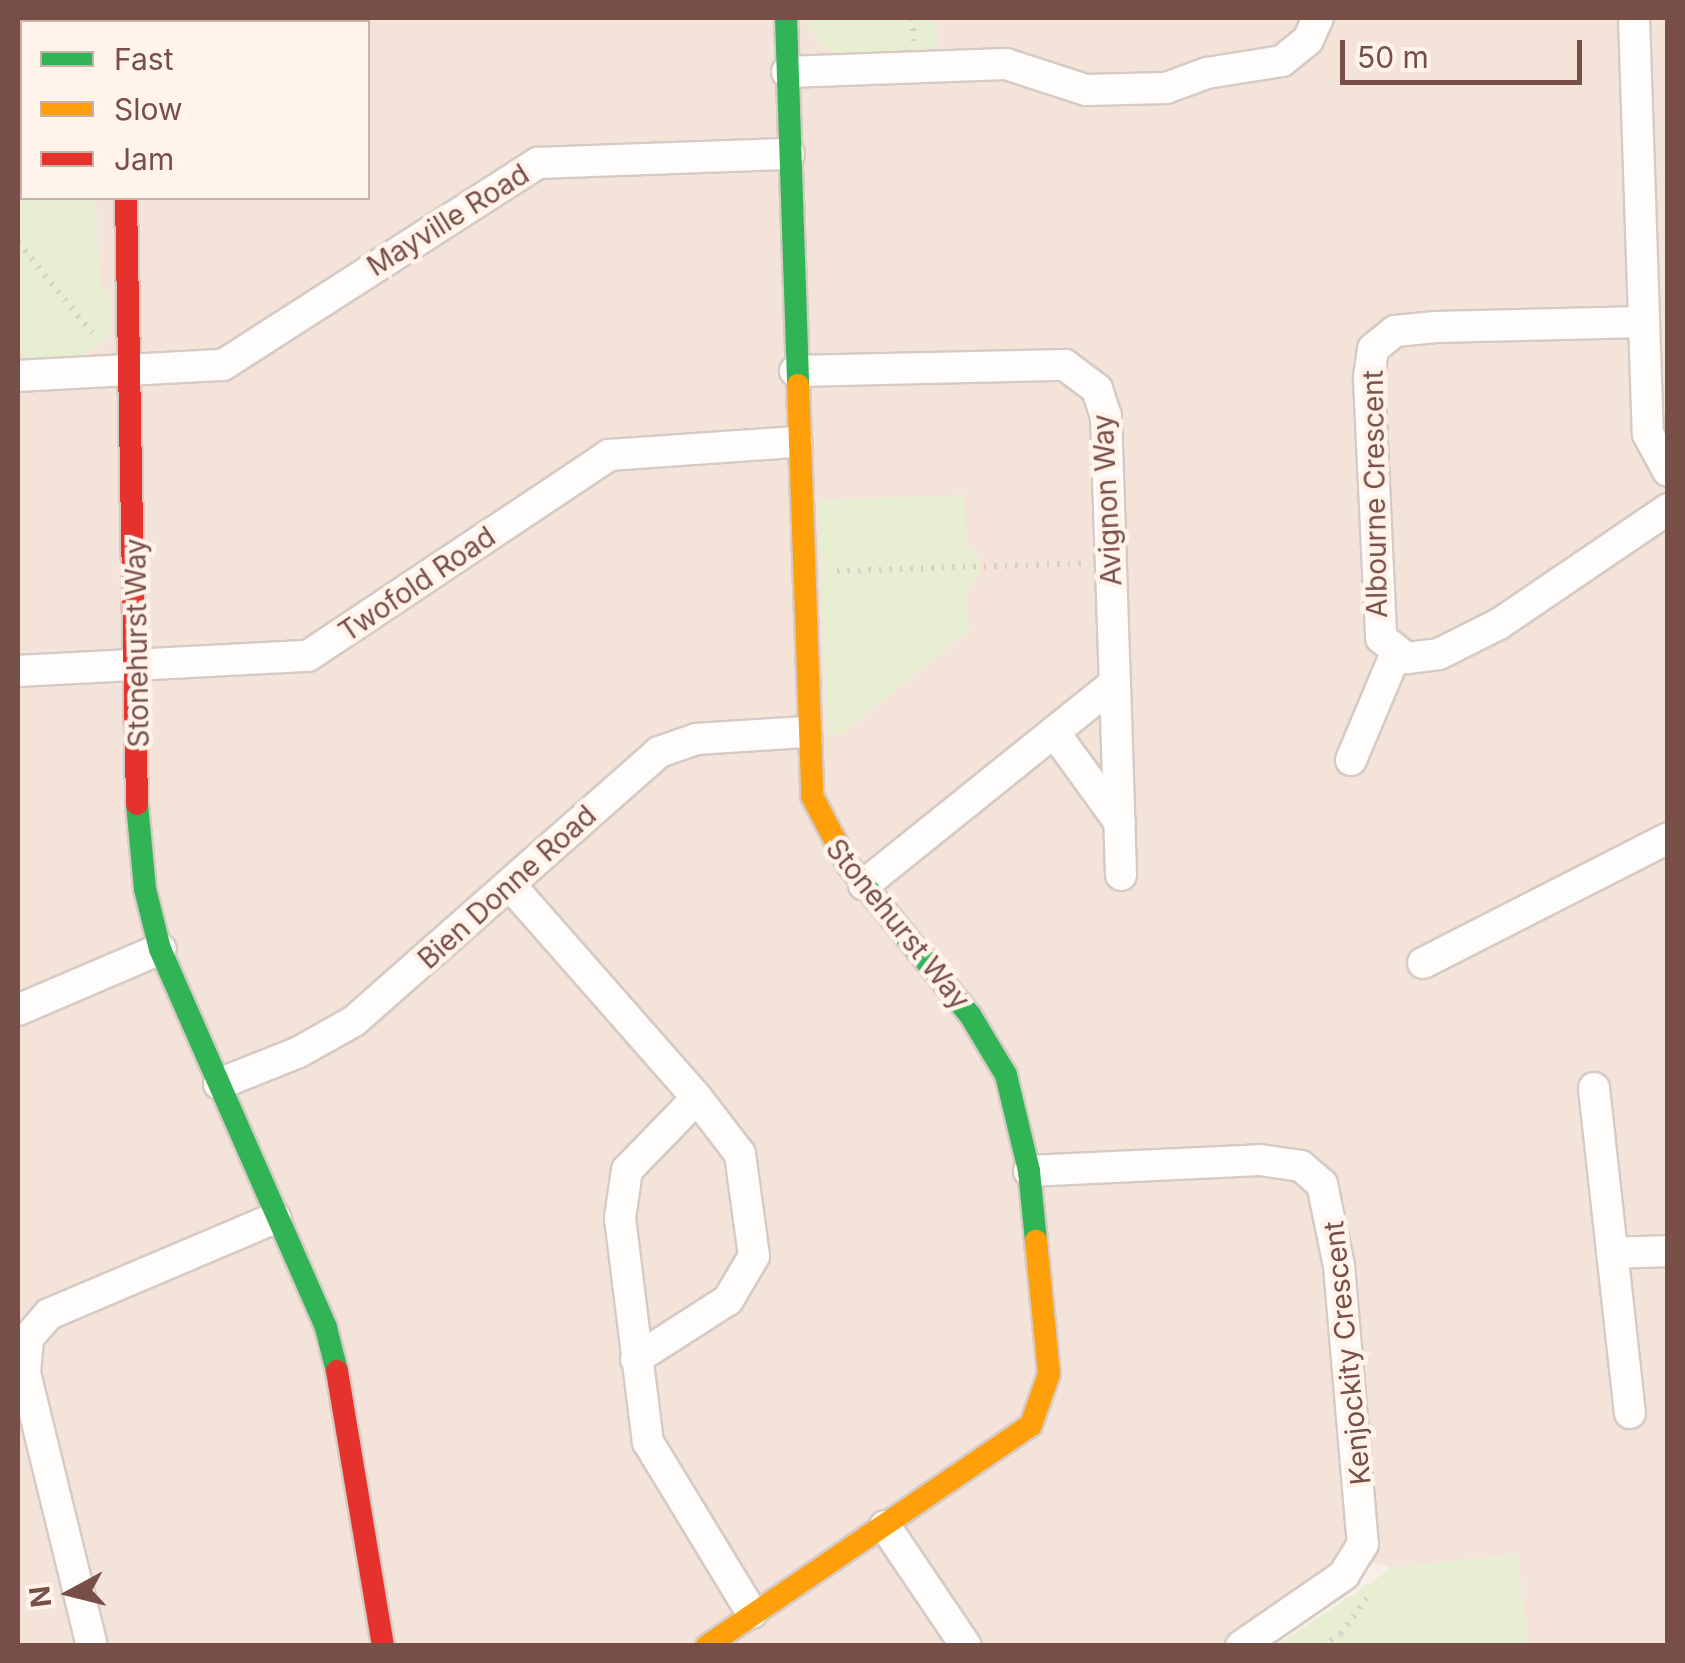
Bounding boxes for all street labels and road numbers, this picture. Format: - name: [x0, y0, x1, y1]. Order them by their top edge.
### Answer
- street label: Mayville Road: [361, 157, 535, 283]
- street label: Albourne Crescent: [1356, 370, 1394, 618]
- street label: Avignon Way: [1086, 413, 1128, 587]
- street label: Twofold Road: [332, 519, 502, 649]
- street label: Stonehurst Way: [118, 538, 156, 748]
- street label: Bien Donne Road: [411, 798, 603, 976]
- street label: Stonehurst Way: [819, 832, 977, 1016]
- street label: Kenjockity Crescent: [1316, 1219, 1378, 1487]

